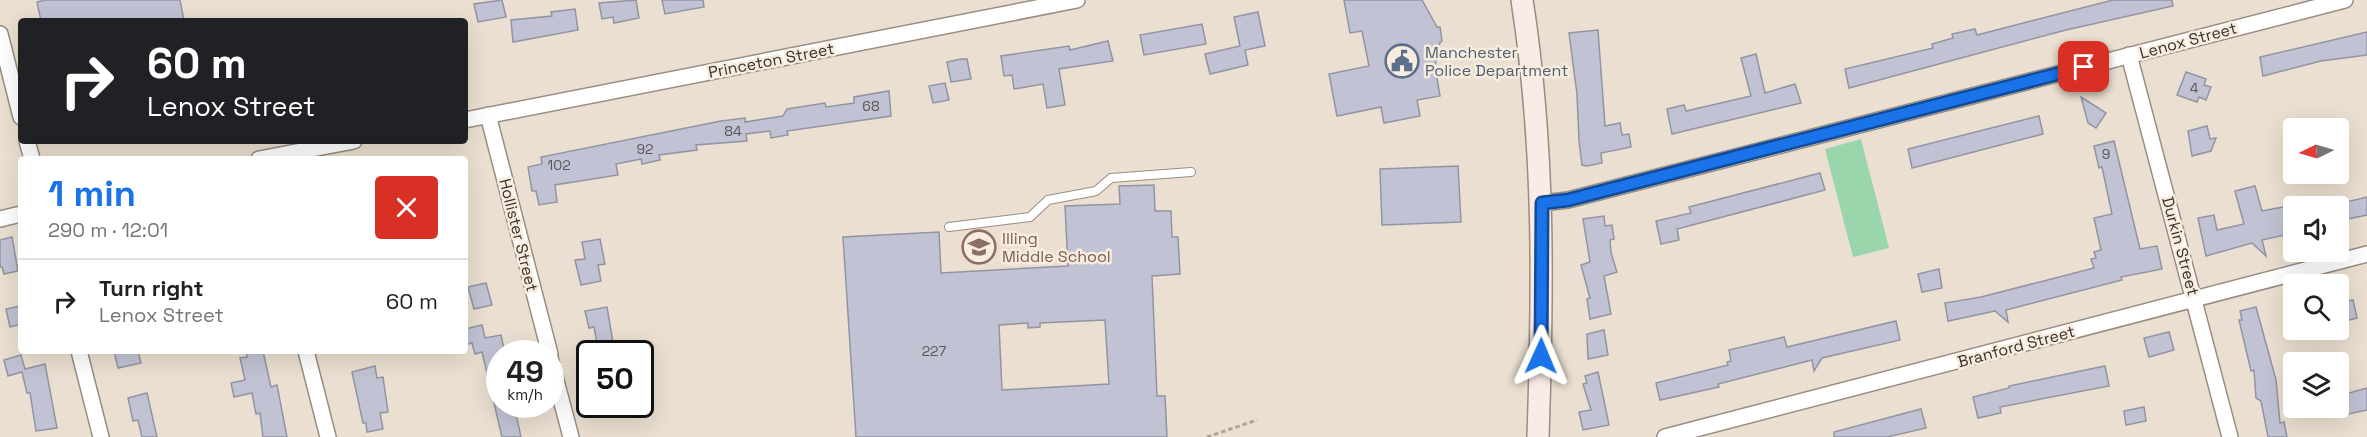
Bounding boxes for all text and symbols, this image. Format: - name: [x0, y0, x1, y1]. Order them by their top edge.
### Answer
- street label: Lenox Street: [2137, 17, 2239, 64]
- text: 60 m: [147, 37, 247, 90]
- street label: Princeton Street: [706, 38, 836, 83]
- pin: [2058, 41, 2109, 92]
- icon: right: [48, 42, 126, 120]
- place label: Manchester Police Department: [1425, 42, 1568, 81]
- public building icon: Manchester Police Department: [1384, 43, 1420, 79]
- icon: arrive: [2067, 50, 2100, 83]
- house number: 4: [2190, 79, 2199, 97]
- text: Lenox Street: [147, 89, 315, 124]
- house number: 68: [862, 97, 880, 115]
- north arrow: [2283, 118, 2349, 184]
- map controls: [2283, 118, 2349, 418]
- house number: 84: [724, 122, 742, 140]
- house number: 92: [636, 140, 654, 158]
- house number: 9: [2102, 145, 2110, 163]
- house number: 102: [547, 156, 571, 174]
- text: 1 min: [48, 171, 136, 217]
- button: close: [375, 176, 438, 239]
- street label: Hollister Street: [494, 176, 543, 294]
- street label: Durkin Street: [2157, 194, 2204, 298]
- button: sound: [2283, 196, 2349, 262]
- text: 290 m · 12:01: [48, 217, 168, 243]
- place label: Illing Middle School: [1002, 228, 1111, 267]
- school or university icon: Illing Middle School: [961, 229, 997, 265]
- text: Turn right: [99, 274, 204, 302]
- button: search: [2283, 274, 2349, 340]
- icon: right: [48, 285, 81, 318]
- text: 60 m: [386, 287, 438, 315]
- text: Lenox Street: [99, 302, 224, 328]
- street label: Branford Street: [1955, 321, 2077, 372]
- position arrow: [1509, 324, 1573, 388]
- speed limit sign: 50: [576, 340, 654, 418]
- house number: 227: [922, 342, 946, 360]
- text: 49: [506, 352, 544, 391]
- button: layers: [2283, 352, 2349, 418]
- text: km/h: [507, 385, 543, 404]

